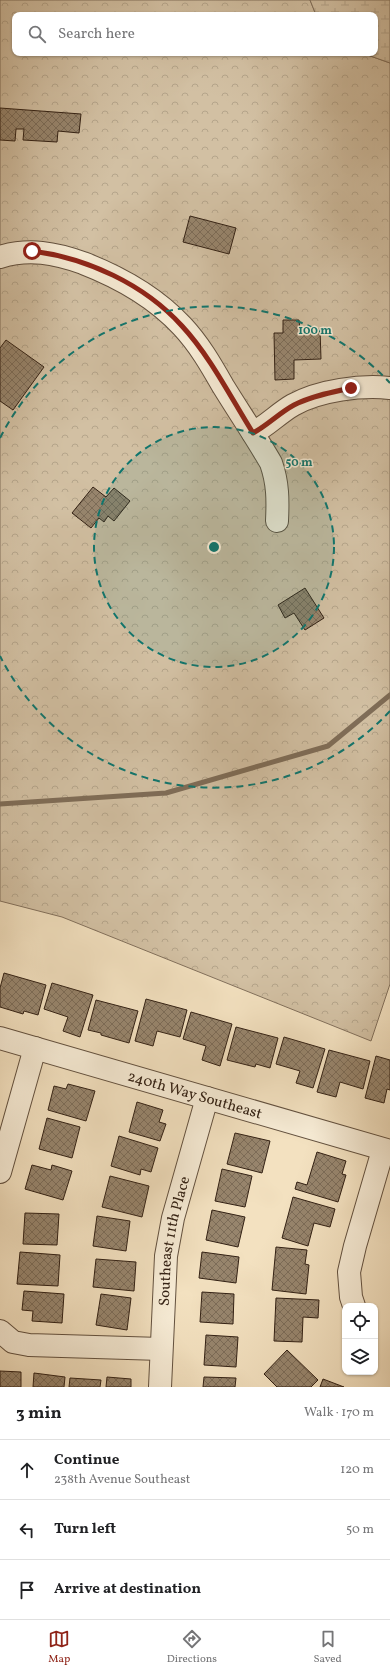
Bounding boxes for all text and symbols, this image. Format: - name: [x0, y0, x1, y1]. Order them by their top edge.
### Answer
- search box: [12, 12, 378, 56]
- icon: search: [26, 23, 48, 45]
- text: Search here: [58, 24, 135, 45]
- route start: [23, 242, 41, 260]
- text: 100 m: [298, 323, 332, 339]
- route end: [342, 379, 360, 397]
- text: 50 m: [285, 455, 313, 471]
- centre of rings: [207, 540, 221, 554]
- street label: 240th Way Southeast: [125, 1067, 264, 1125]
- street label: Southeast 11th Place: [155, 1174, 196, 1306]
- map controls: [342, 1303, 378, 1375]
- button: locate: [342, 1303, 378, 1339]
- button: layers: [342, 1339, 378, 1375]
- text: 3 min: [16, 1402, 62, 1425]
- text: Walk · 170 m: [304, 1404, 374, 1422]
- text: Continue: [54, 1450, 119, 1471]
- icon: ahead: [16, 1459, 38, 1481]
- text: 120 m: [340, 1461, 374, 1479]
- text: 238th Avenue Southeast: [54, 1471, 190, 1489]
- icon: left: [16, 1519, 38, 1541]
- text: Turn left: [54, 1519, 116, 1540]
- text: 50 m: [346, 1521, 374, 1539]
- icon: arrive: [16, 1579, 38, 1601]
- text: Arrive at destination: [54, 1579, 201, 1600]
- tab: Map: [48, 1628, 70, 1667]
- tab: Directions: [167, 1628, 217, 1667]
- tab: Saved: [313, 1628, 342, 1667]

